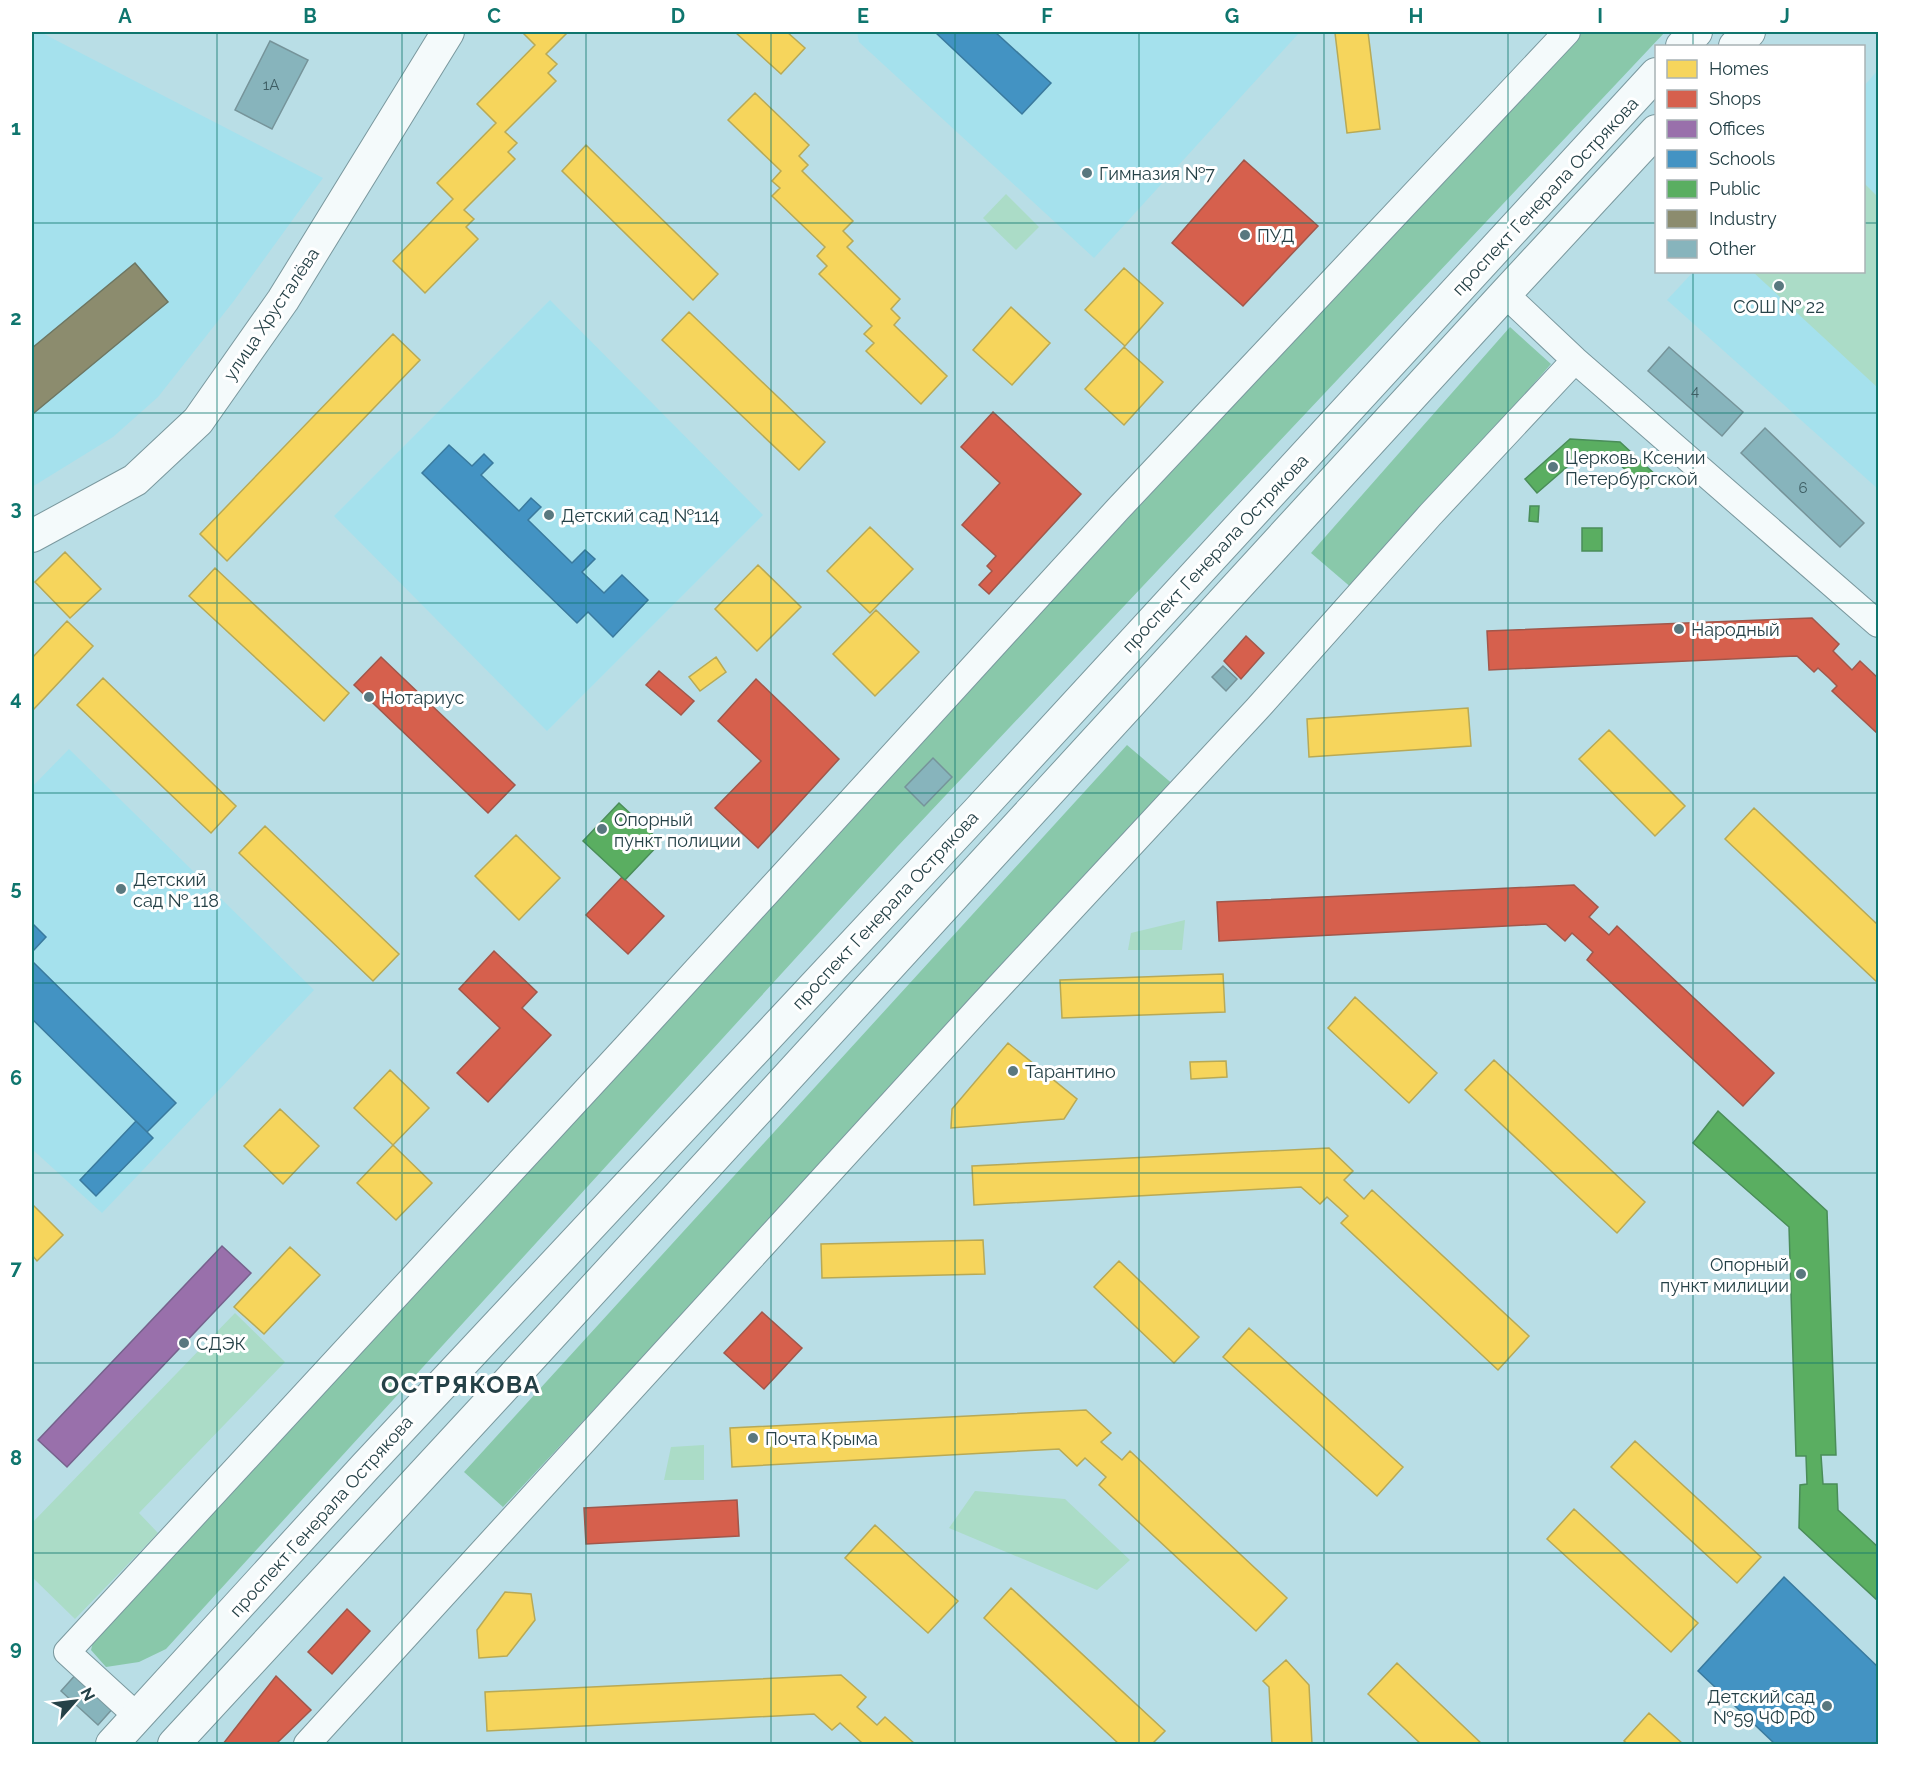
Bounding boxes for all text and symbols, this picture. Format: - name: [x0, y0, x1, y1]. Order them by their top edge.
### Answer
- text: A: [118, 4, 132, 28]
- text: B: [303, 4, 317, 28]
- text: C: [487, 4, 501, 28]
- text: D: [671, 4, 685, 28]
- text: E: [857, 4, 869, 28]
- text: F: [1041, 4, 1053, 28]
- text: G: [1225, 4, 1239, 28]
- text: H: [1409, 4, 1423, 28]
- text: I: [1597, 4, 1603, 28]
- text: J: [1780, 4, 1790, 28]
- legend: [1655, 45, 1865, 273]
- text: Homes: [1709, 58, 1769, 79]
- house number: 1А: [263, 76, 279, 94]
- text: Shops: [1709, 88, 1761, 109]
- street label: проспект Генерала Острякова: [1448, 93, 1642, 299]
- text: 1: [11, 116, 21, 140]
- text: Offices: [1709, 118, 1765, 139]
- text: Schools: [1709, 148, 1776, 169]
- place label: Гимназия №7: [1099, 163, 1215, 184]
- marker: Гимназия №7: [1080, 166, 1094, 180]
- text: Public: [1709, 178, 1761, 199]
- text: Industry: [1709, 208, 1777, 229]
- place label: ПУД: [1257, 225, 1294, 246]
- marker: ПУД: [1238, 228, 1252, 242]
- text: Other: [1709, 238, 1757, 259]
- street label: улица Хрусталёва: [219, 244, 323, 384]
- marker: СОШ № 22: [1772, 279, 1786, 293]
- place label: СОШ № 22: [1733, 296, 1825, 317]
- text: 2: [10, 306, 22, 330]
- house number: 4: [1691, 382, 1699, 400]
- place label: Церковь Ксении Петербургской: [1565, 447, 1706, 489]
- street label: проспект Генерала Острякова: [1118, 450, 1312, 656]
- marker: Церковь Ксении Петербургской: [1546, 460, 1560, 474]
- house number: 6: [1798, 479, 1808, 497]
- text: 3: [10, 496, 22, 520]
- place label: Детский сад №114: [561, 505, 719, 526]
- marker: Детский сад №114: [542, 508, 556, 522]
- place label: Народный: [1691, 619, 1780, 640]
- marker: Народный: [1672, 622, 1686, 636]
- text: 4: [10, 686, 22, 710]
- place label: Нотариус: [381, 687, 464, 708]
- marker: Нотариус: [362, 690, 376, 704]
- street label: проспект Генерала Острякова: [788, 807, 982, 1013]
- place label: Опорный пункт полиции: [614, 809, 741, 851]
- marker: Опорный пункт полиции: [595, 822, 609, 836]
- place label: Детский сад № 118: [133, 869, 219, 911]
- text: 5: [10, 876, 22, 900]
- marker: Детский сад № 118: [114, 882, 128, 896]
- place label: Тарантино: [1025, 1061, 1116, 1082]
- marker: Тарантино: [1006, 1064, 1020, 1078]
- text: 6: [10, 1066, 22, 1090]
- place label: Опорный пункт милиции: [1660, 1254, 1789, 1296]
- text: 7: [10, 1256, 22, 1280]
- marker: Опорный пункт милиции: [1794, 1267, 1808, 1281]
- place label: СДЭК: [196, 1333, 246, 1354]
- marker: СДЭК: [177, 1336, 191, 1350]
- district label: ОСТРЯКОВА: [381, 1370, 541, 1399]
- street label: проспект Генерала Острякова: [225, 1411, 417, 1621]
- place label: Почта Крыма: [765, 1428, 878, 1449]
- marker: Почта Крыма: [746, 1431, 760, 1445]
- text: 8: [10, 1446, 22, 1470]
- text: 9: [10, 1636, 22, 1660]
- north arrow: [45, 1671, 105, 1731]
- text: N: [77, 1684, 99, 1704]
- place label: Детский сад №59 ЧФ РФ: [1707, 1686, 1815, 1728]
- marker: Детский сад №59 ЧФ РФ: [1820, 1699, 1834, 1713]

